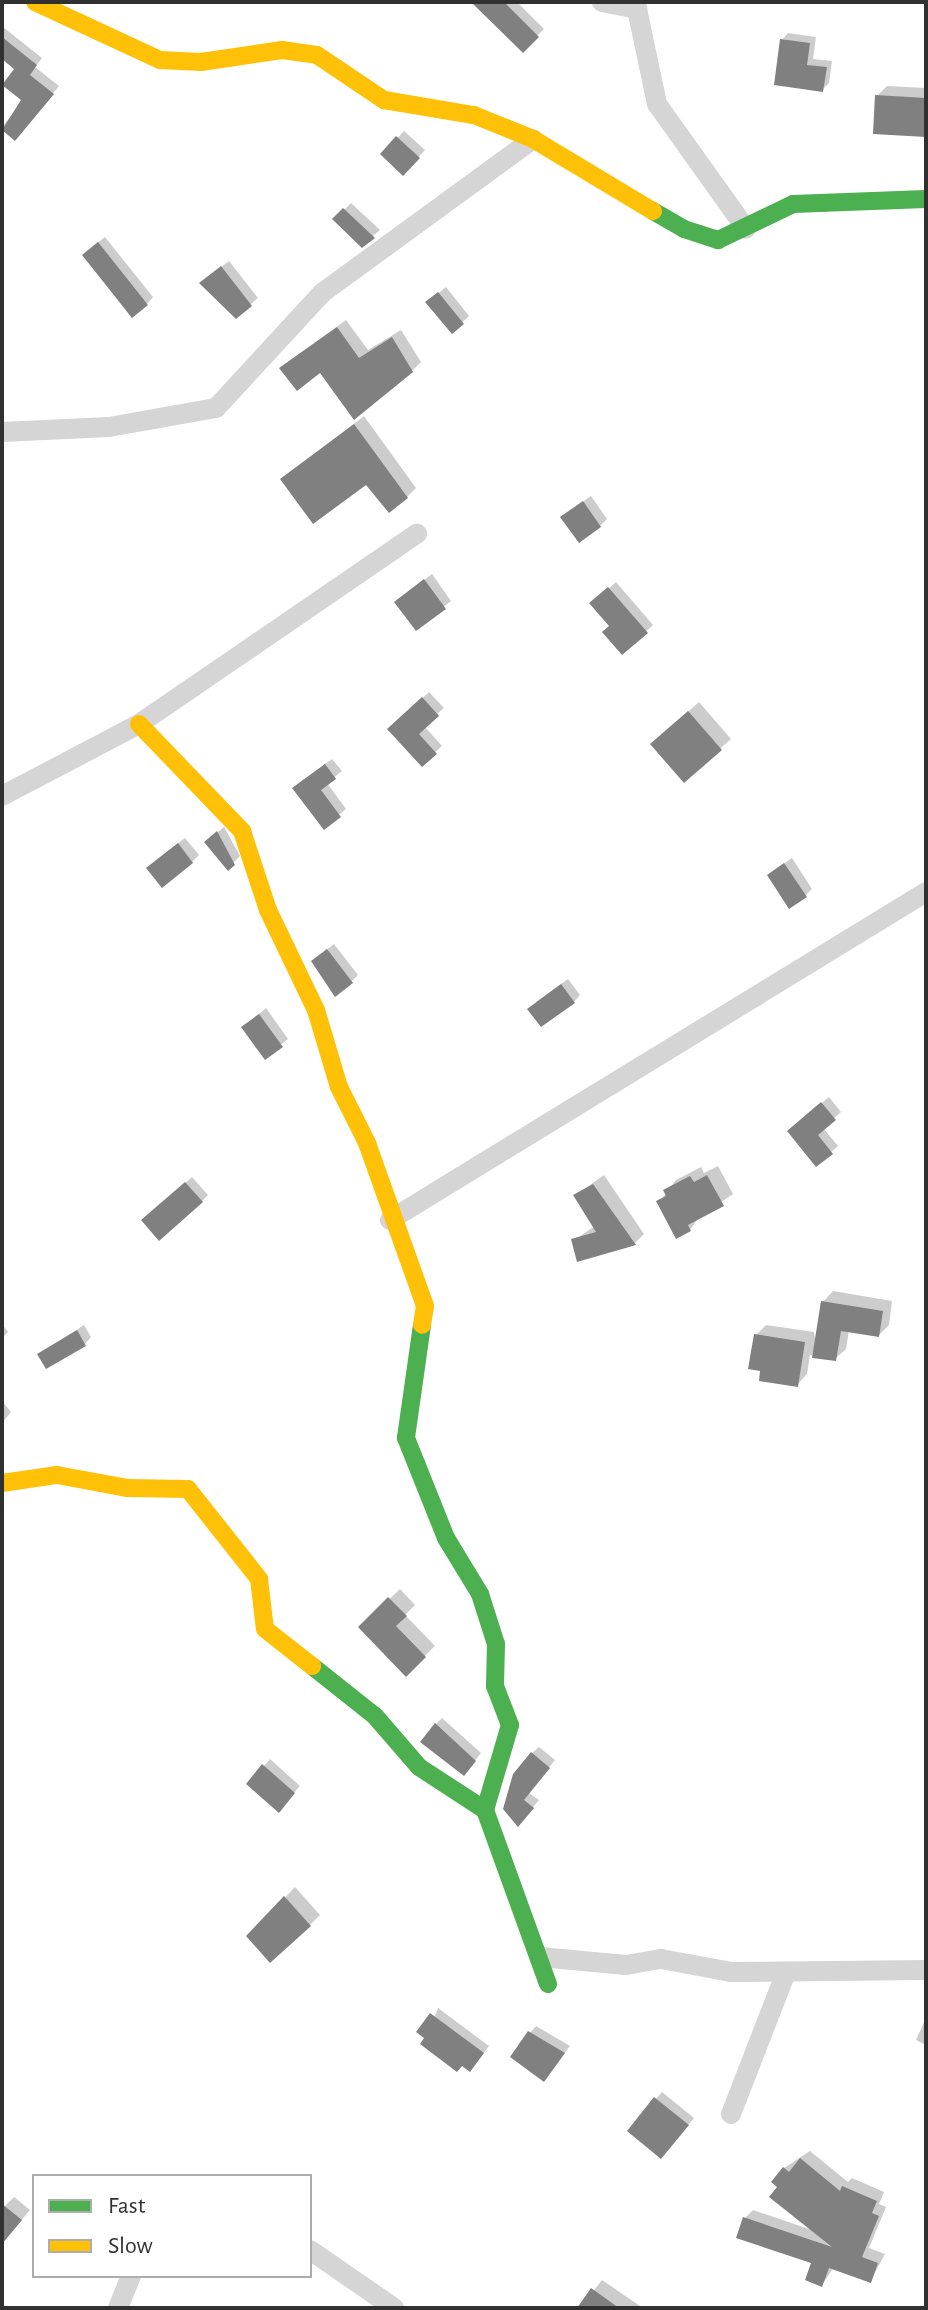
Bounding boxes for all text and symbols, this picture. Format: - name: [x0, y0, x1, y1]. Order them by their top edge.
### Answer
- legend: [32, 2174, 312, 2278]
- text: Fast: [108, 2194, 145, 2218]
- text: Slow: [108, 2234, 153, 2258]

